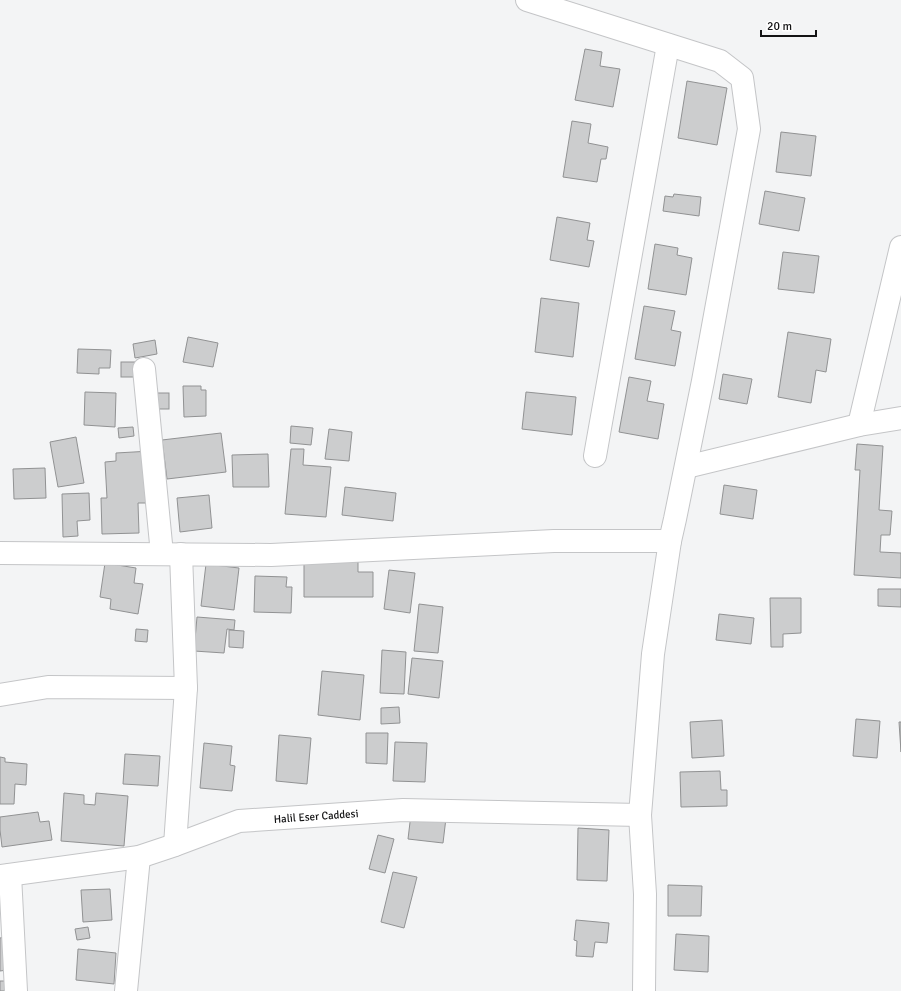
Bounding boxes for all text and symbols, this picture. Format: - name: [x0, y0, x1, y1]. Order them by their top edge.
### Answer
- scale bar: [761, 12, 816, 38]
- text: 20 m: [767, 19, 792, 34]
- street label: Halil Eser Caddesi: [273, 807, 359, 826]

